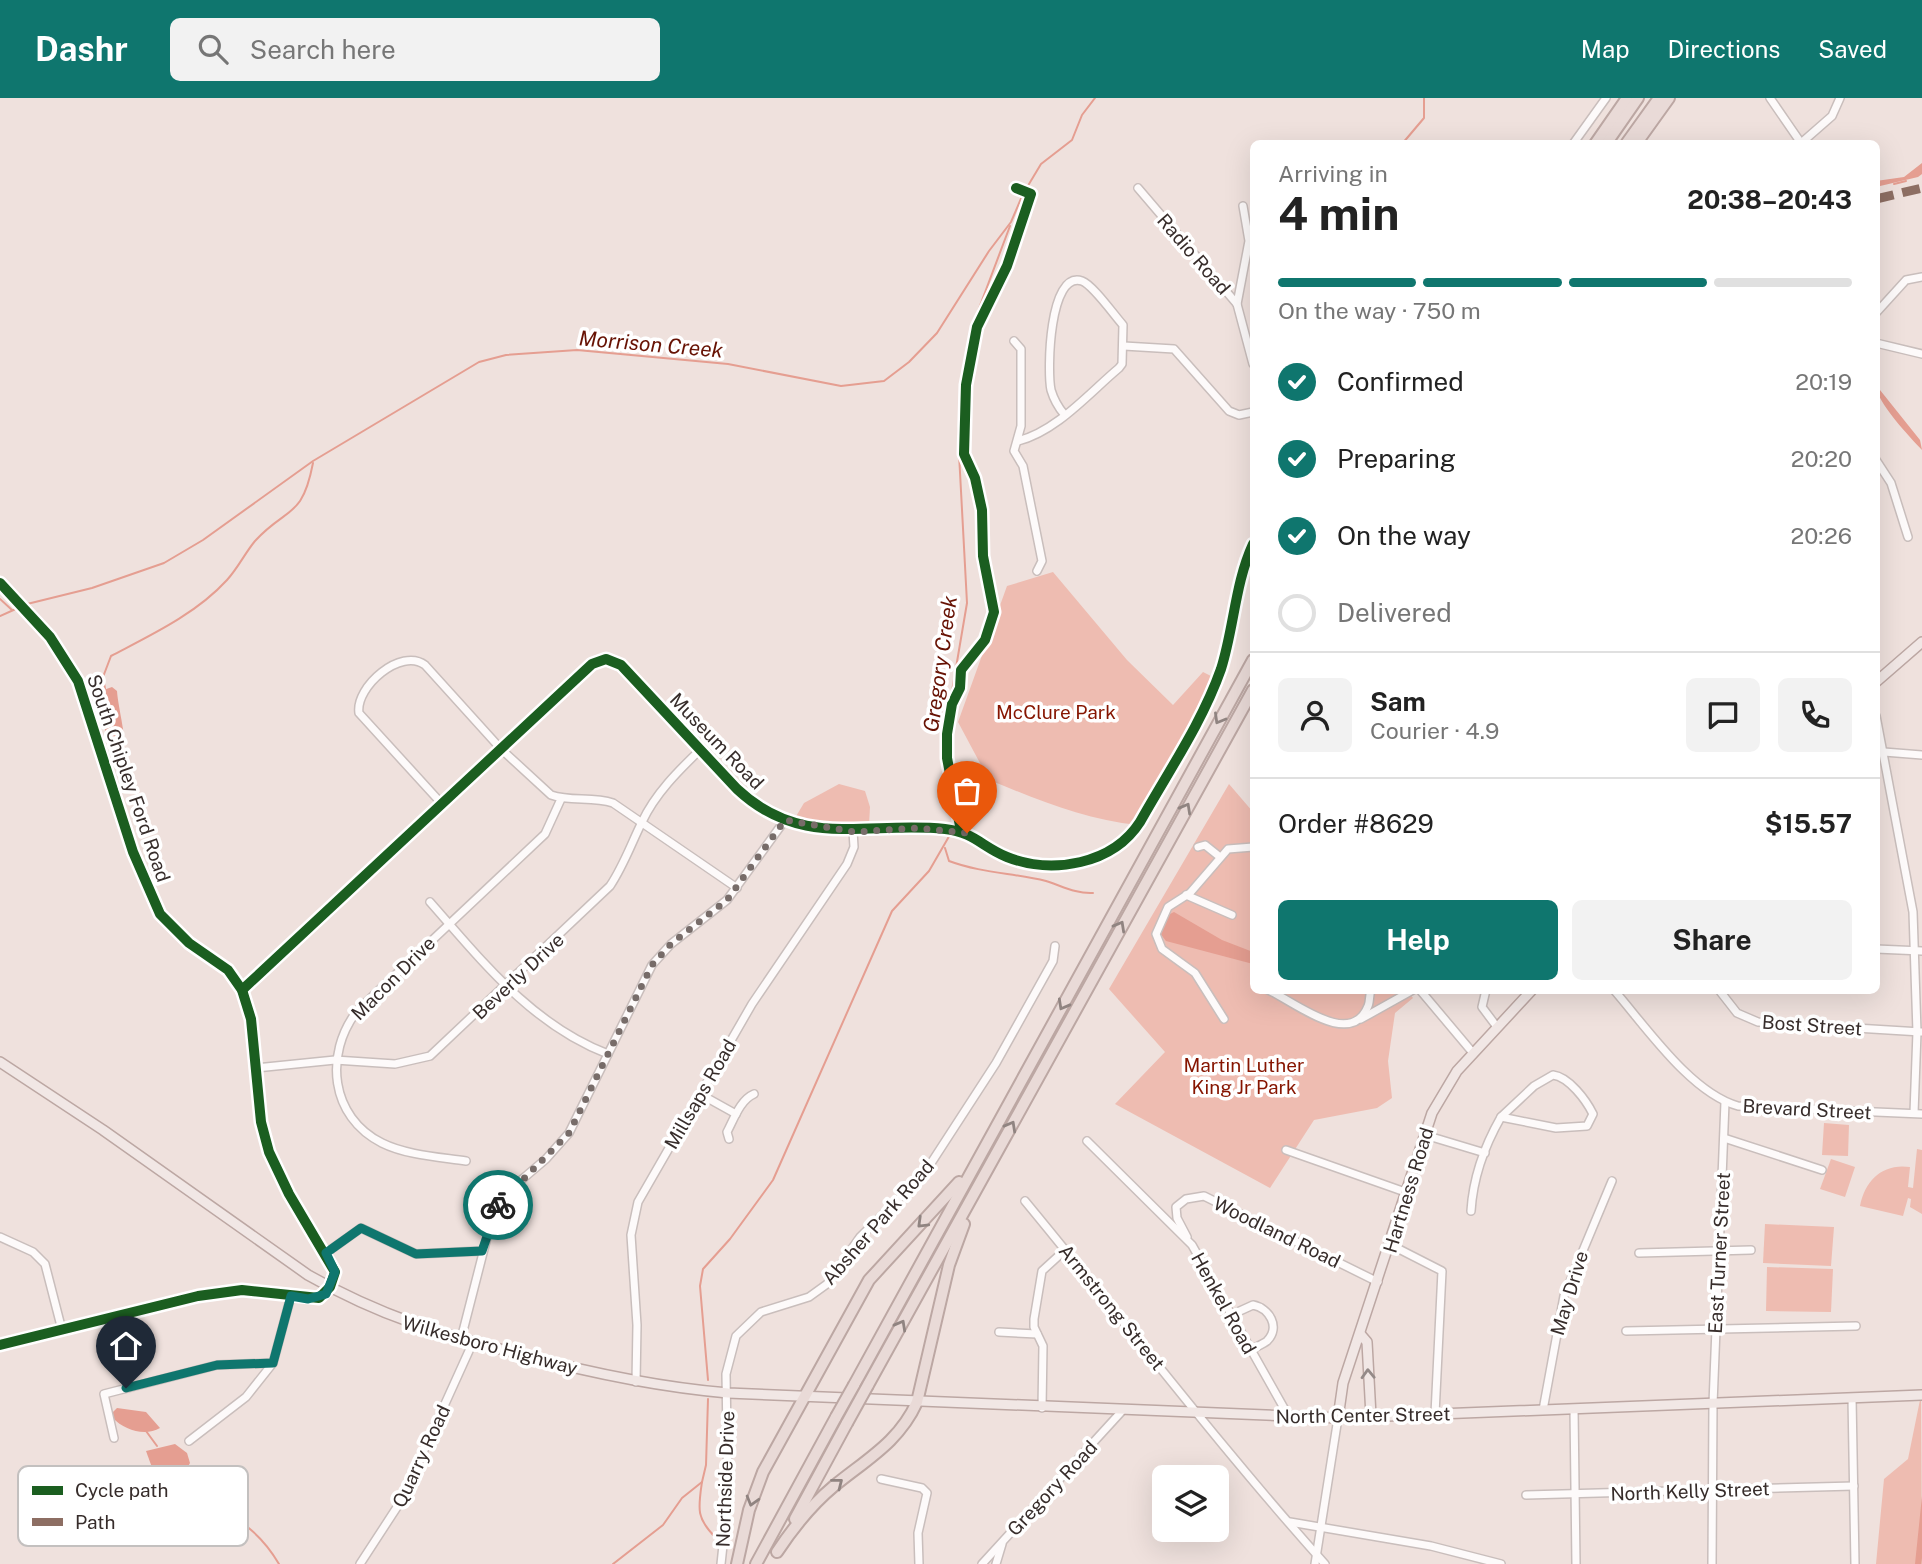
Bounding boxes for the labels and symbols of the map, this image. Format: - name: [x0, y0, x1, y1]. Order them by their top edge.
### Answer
- street label: Radio Road: [1153, 209, 1235, 299]
- water label: Morrison Creek: [578, 325, 725, 363]
- water label: Gregory Creek: [918, 594, 962, 734]
- street label: South Chipley Ford Road: [83, 671, 175, 885]
- street label: Museum Road: [666, 688, 768, 794]
- park label: McClure Park: [996, 701, 1116, 723]
- one-way arrow: [1214, 712, 1227, 725]
- pin: [937, 761, 997, 833]
- one-way arrow: [1178, 803, 1191, 815]
- one-way arrow: [1112, 921, 1125, 934]
- street label: Beverly Drive: [468, 928, 568, 1024]
- street label: Macon Drive: [347, 932, 439, 1024]
- one-way arrow: [1058, 998, 1071, 1010]
- street label: Bost Street: [1761, 1011, 1863, 1039]
- street label: Millsaps Road: [660, 1035, 740, 1153]
- park label: Martin Luther King Jr Park: [1184, 1054, 1304, 1098]
- street label: Brevard Street: [1742, 1095, 1872, 1123]
- one-way arrow: [1003, 1121, 1016, 1133]
- street label: Hartness Road: [1378, 1125, 1438, 1255]
- street label: Absher Park Road: [818, 1155, 938, 1289]
- courier: [463, 1170, 533, 1240]
- street label: East Turner Street: [1704, 1172, 1734, 1334]
- street label: Woodland Road: [1210, 1192, 1344, 1272]
- one-way arrow: [918, 1214, 931, 1227]
- street label: Armstrong Street: [1055, 1240, 1169, 1374]
- street label: Henkel Road: [1187, 1248, 1261, 1358]
- street label: May Drive: [1546, 1248, 1592, 1338]
- street label: Wilkesboro Highway: [400, 1311, 580, 1379]
- pin: [96, 1316, 156, 1388]
- one-way arrow: [893, 1320, 907, 1333]
- one-way arrow: [1361, 1368, 1376, 1379]
- street label: Quarry Road: [388, 1401, 454, 1511]
- street label: North Center Street: [1275, 1402, 1451, 1428]
- street label: Northside Drive: [712, 1410, 738, 1548]
- street label: Gregory Road: [1003, 1436, 1101, 1540]
- legend: [18, 1466, 248, 1546]
- street label: North Kelly Street: [1610, 1477, 1770, 1505]
- text: Cycle path: [75, 1479, 168, 1501]
- one-way arrow: [831, 1479, 843, 1492]
- one-way arrow: [745, 1495, 760, 1507]
- text: Path: [75, 1511, 115, 1533]

